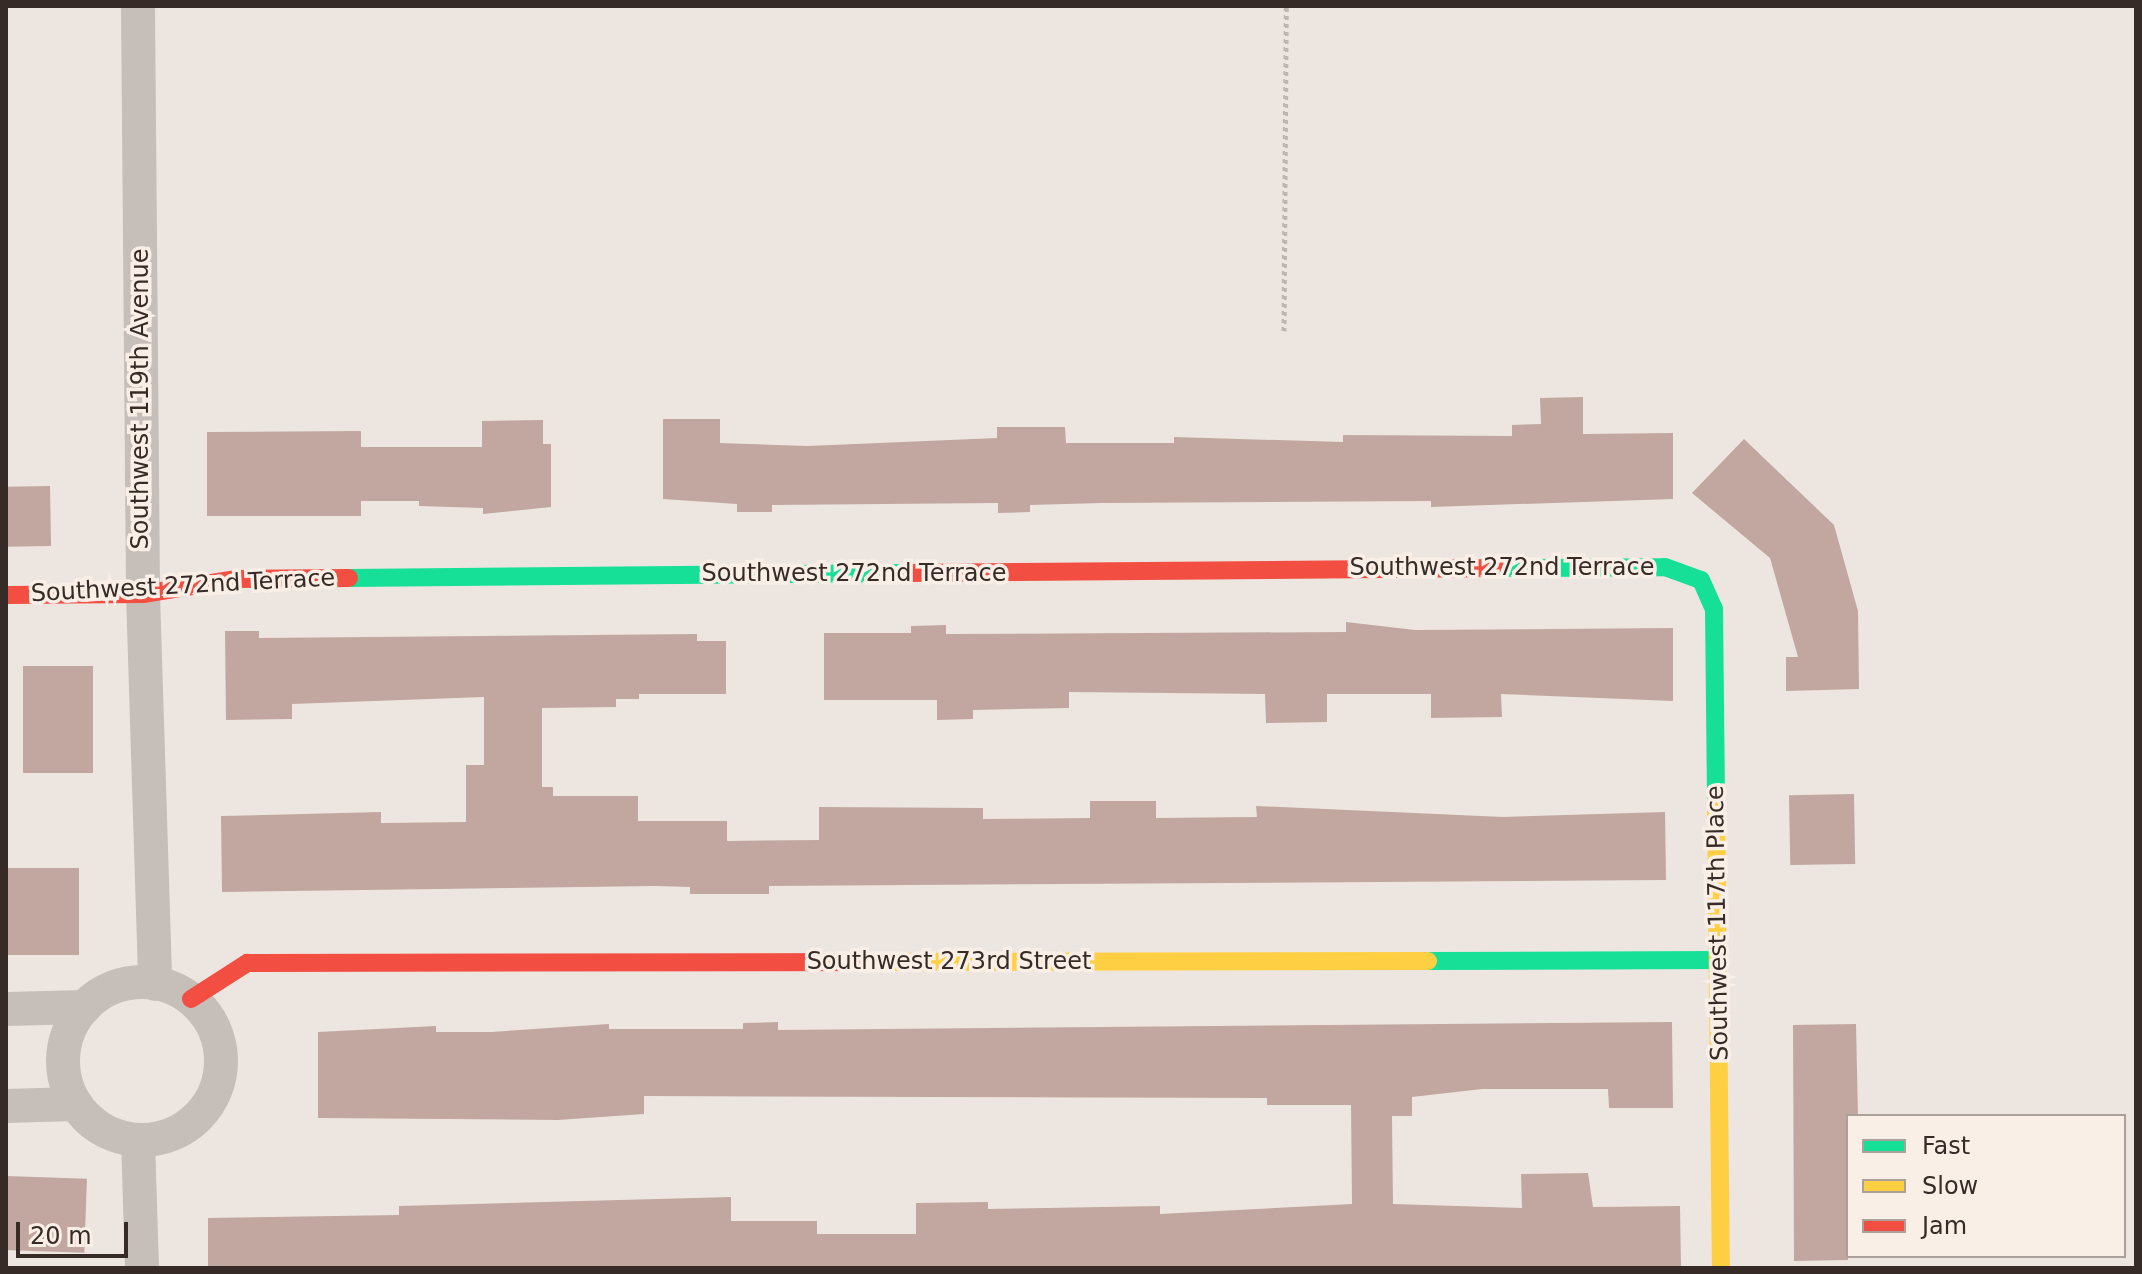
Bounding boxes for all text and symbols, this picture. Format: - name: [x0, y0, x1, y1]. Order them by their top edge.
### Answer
- street label: Southwest 119th Avenue: [127, 249, 155, 549]
- street label: Southwest 272nd Terrace: [1350, 554, 1654, 582]
- street label: Southwest 272nd Terrace: [702, 560, 1006, 588]
- street label: Southwest 272nd Terrace: [30, 564, 336, 608]
- street label: Southwest 117th Place: [1701, 785, 1735, 1061]
- street label: Southwest 273rd Street: [807, 948, 1091, 976]
- legend: [1846, 1114, 2126, 1258]
- text: Fast: [1922, 1132, 1970, 1160]
- text: Slow: [1922, 1172, 1978, 1200]
- scale bar: [20, 1206, 132, 1256]
- text: Jam: [1922, 1212, 1967, 1240]
- text: 20 m: [30, 1222, 92, 1250]

